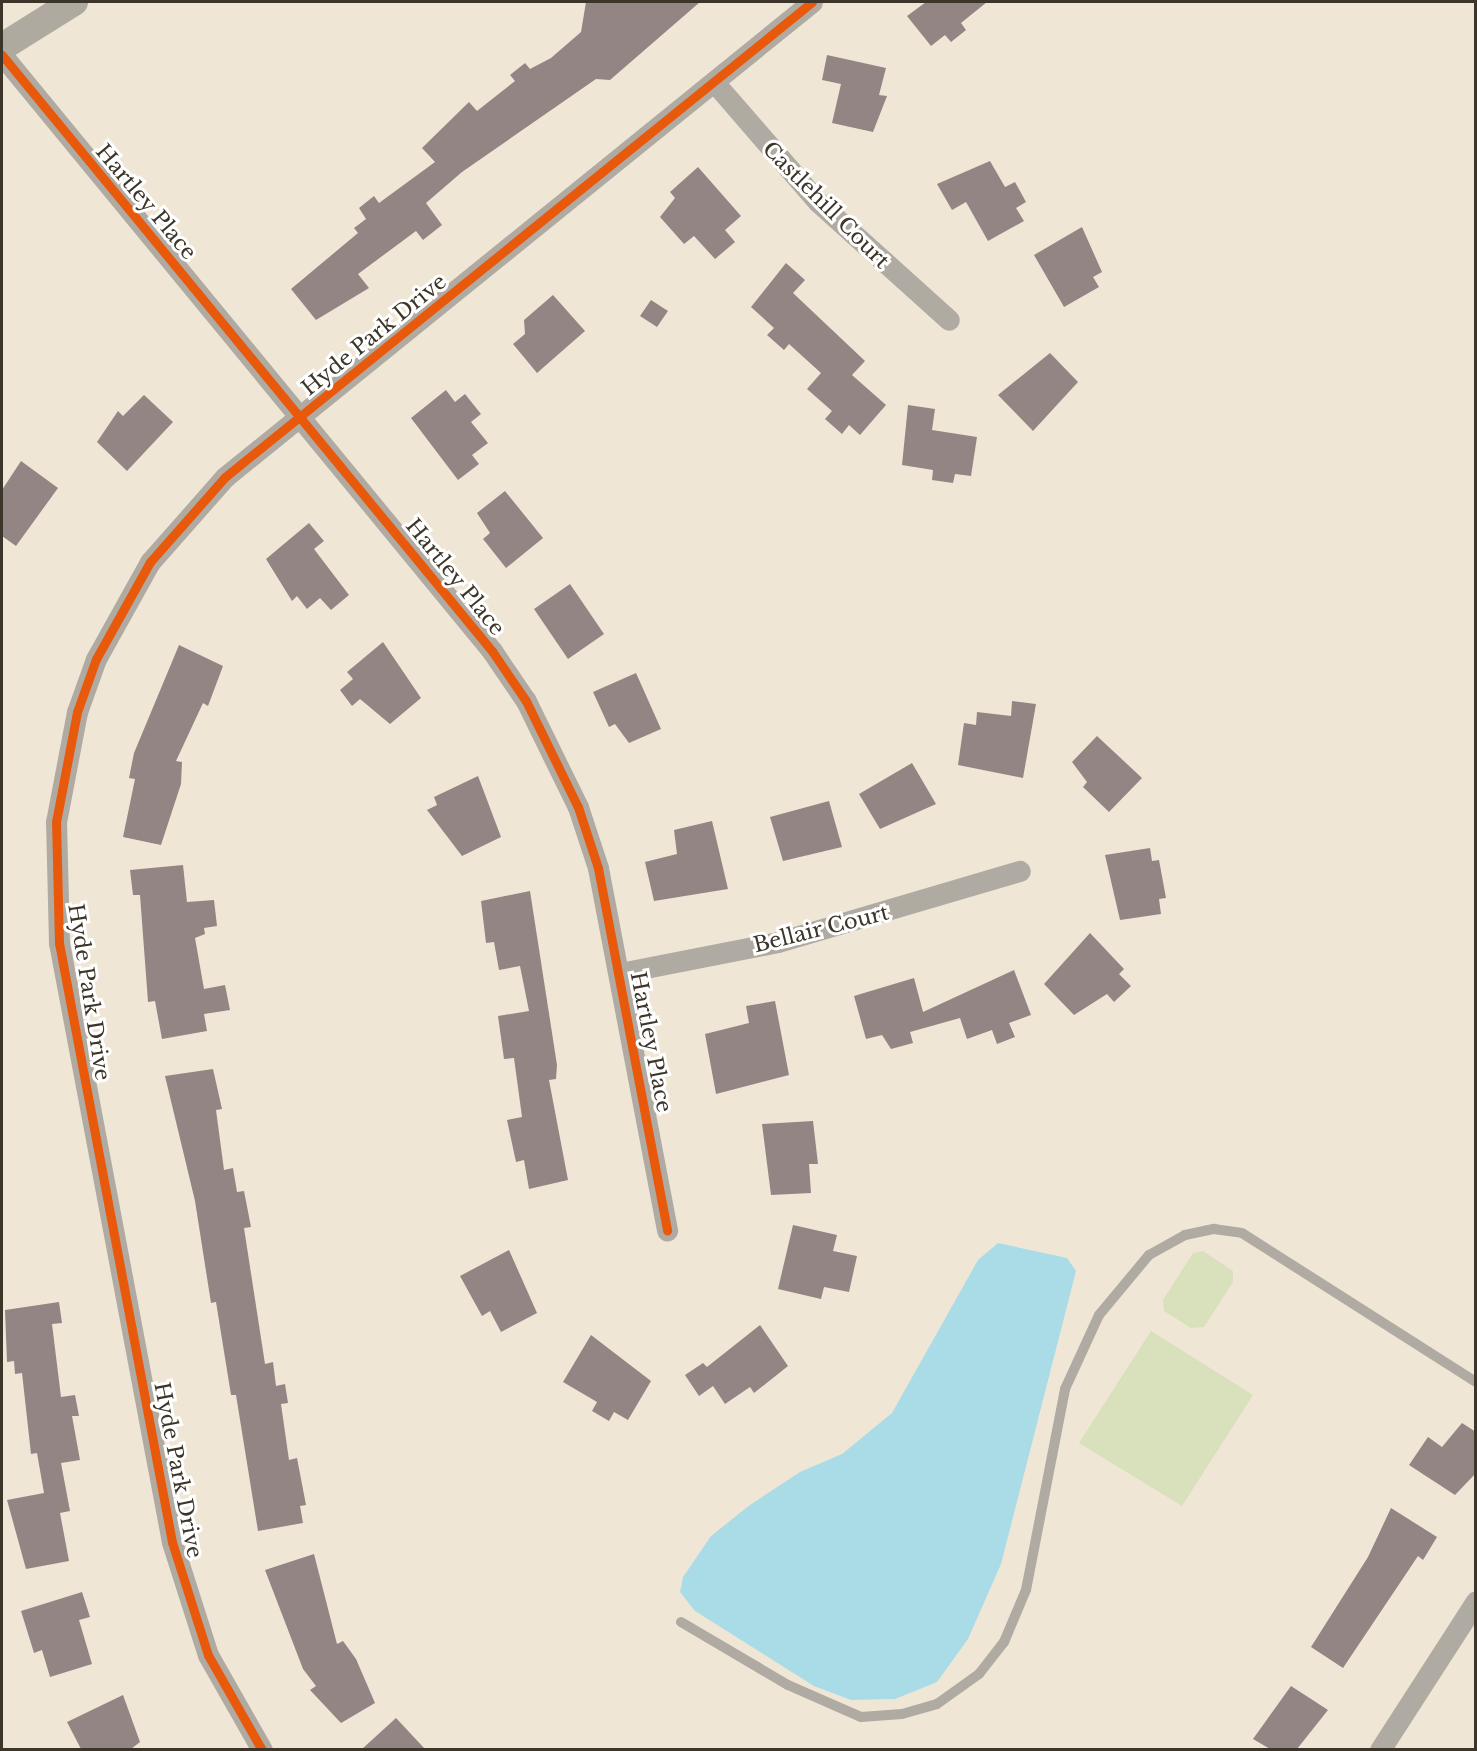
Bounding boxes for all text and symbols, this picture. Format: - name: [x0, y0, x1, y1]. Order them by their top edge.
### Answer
- street label: Castlehill Court: [757, 136, 895, 274]
- street label: Hartley Place: [90, 139, 202, 265]
- street label: Hyde Park Drive: [297, 269, 451, 401]
- street label: Hartley Place: [400, 513, 510, 641]
- street label: Bellair Court: [750, 900, 892, 958]
- street label: Hyde Park Drive: [63, 902, 115, 1082]
- street label: Hartley Place: [625, 969, 677, 1115]
- street label: Hyde Park Drive: [149, 1380, 207, 1560]

